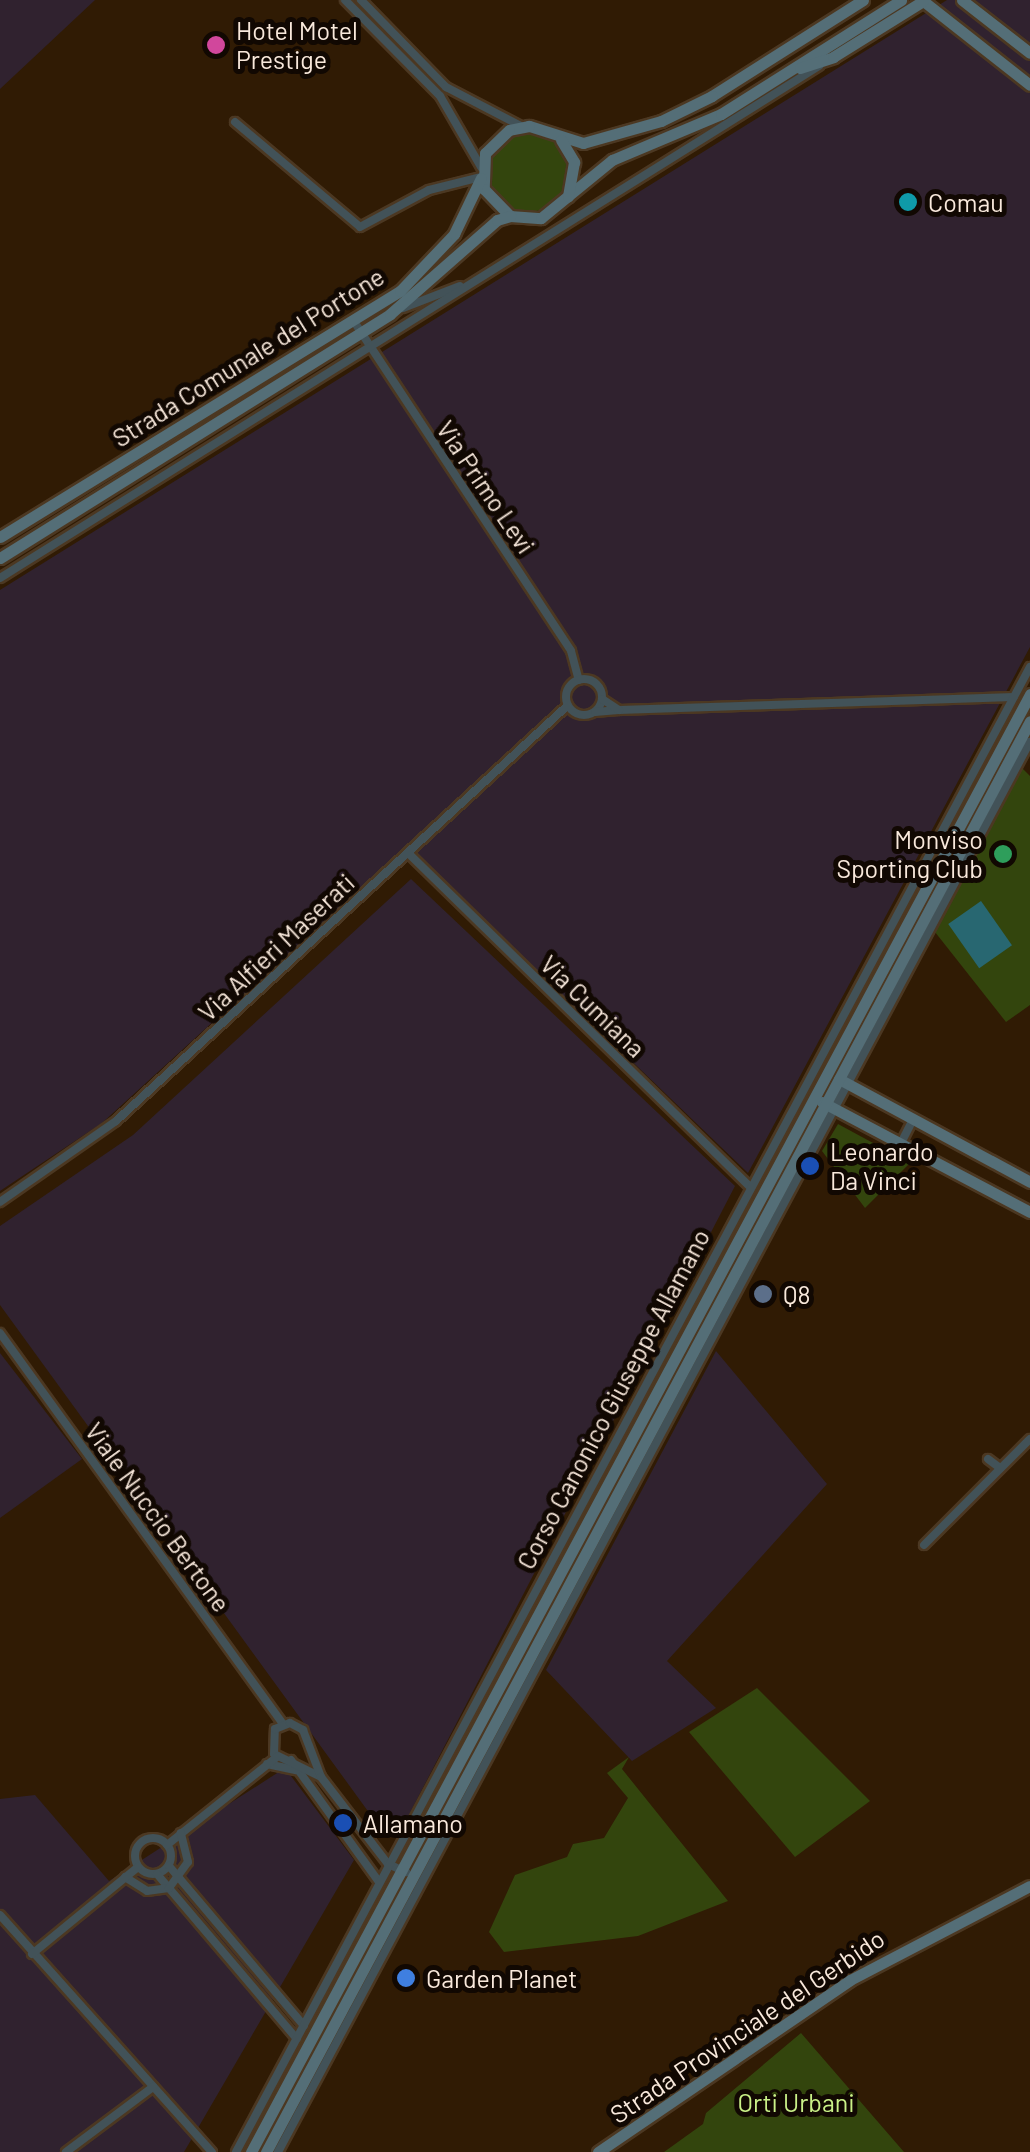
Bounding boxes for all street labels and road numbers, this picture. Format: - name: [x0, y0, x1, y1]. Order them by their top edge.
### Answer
- street label: Strada Comunale del Portone: [107, 261, 389, 453]
- street label: Via Primo Levi: [431, 415, 541, 559]
- street label: Via Alfieri Maserati: [192, 867, 360, 1027]
- street label: Via Cumiana: [535, 949, 651, 1063]
- street label: Corso Canonico Giuseppe Allamano: [510, 1224, 716, 1574]
- street label: Viale Nuccio Bertone: [79, 1417, 237, 1617]
- street label: Strada Provinciale del Gerbido: [604, 1923, 890, 2129]

